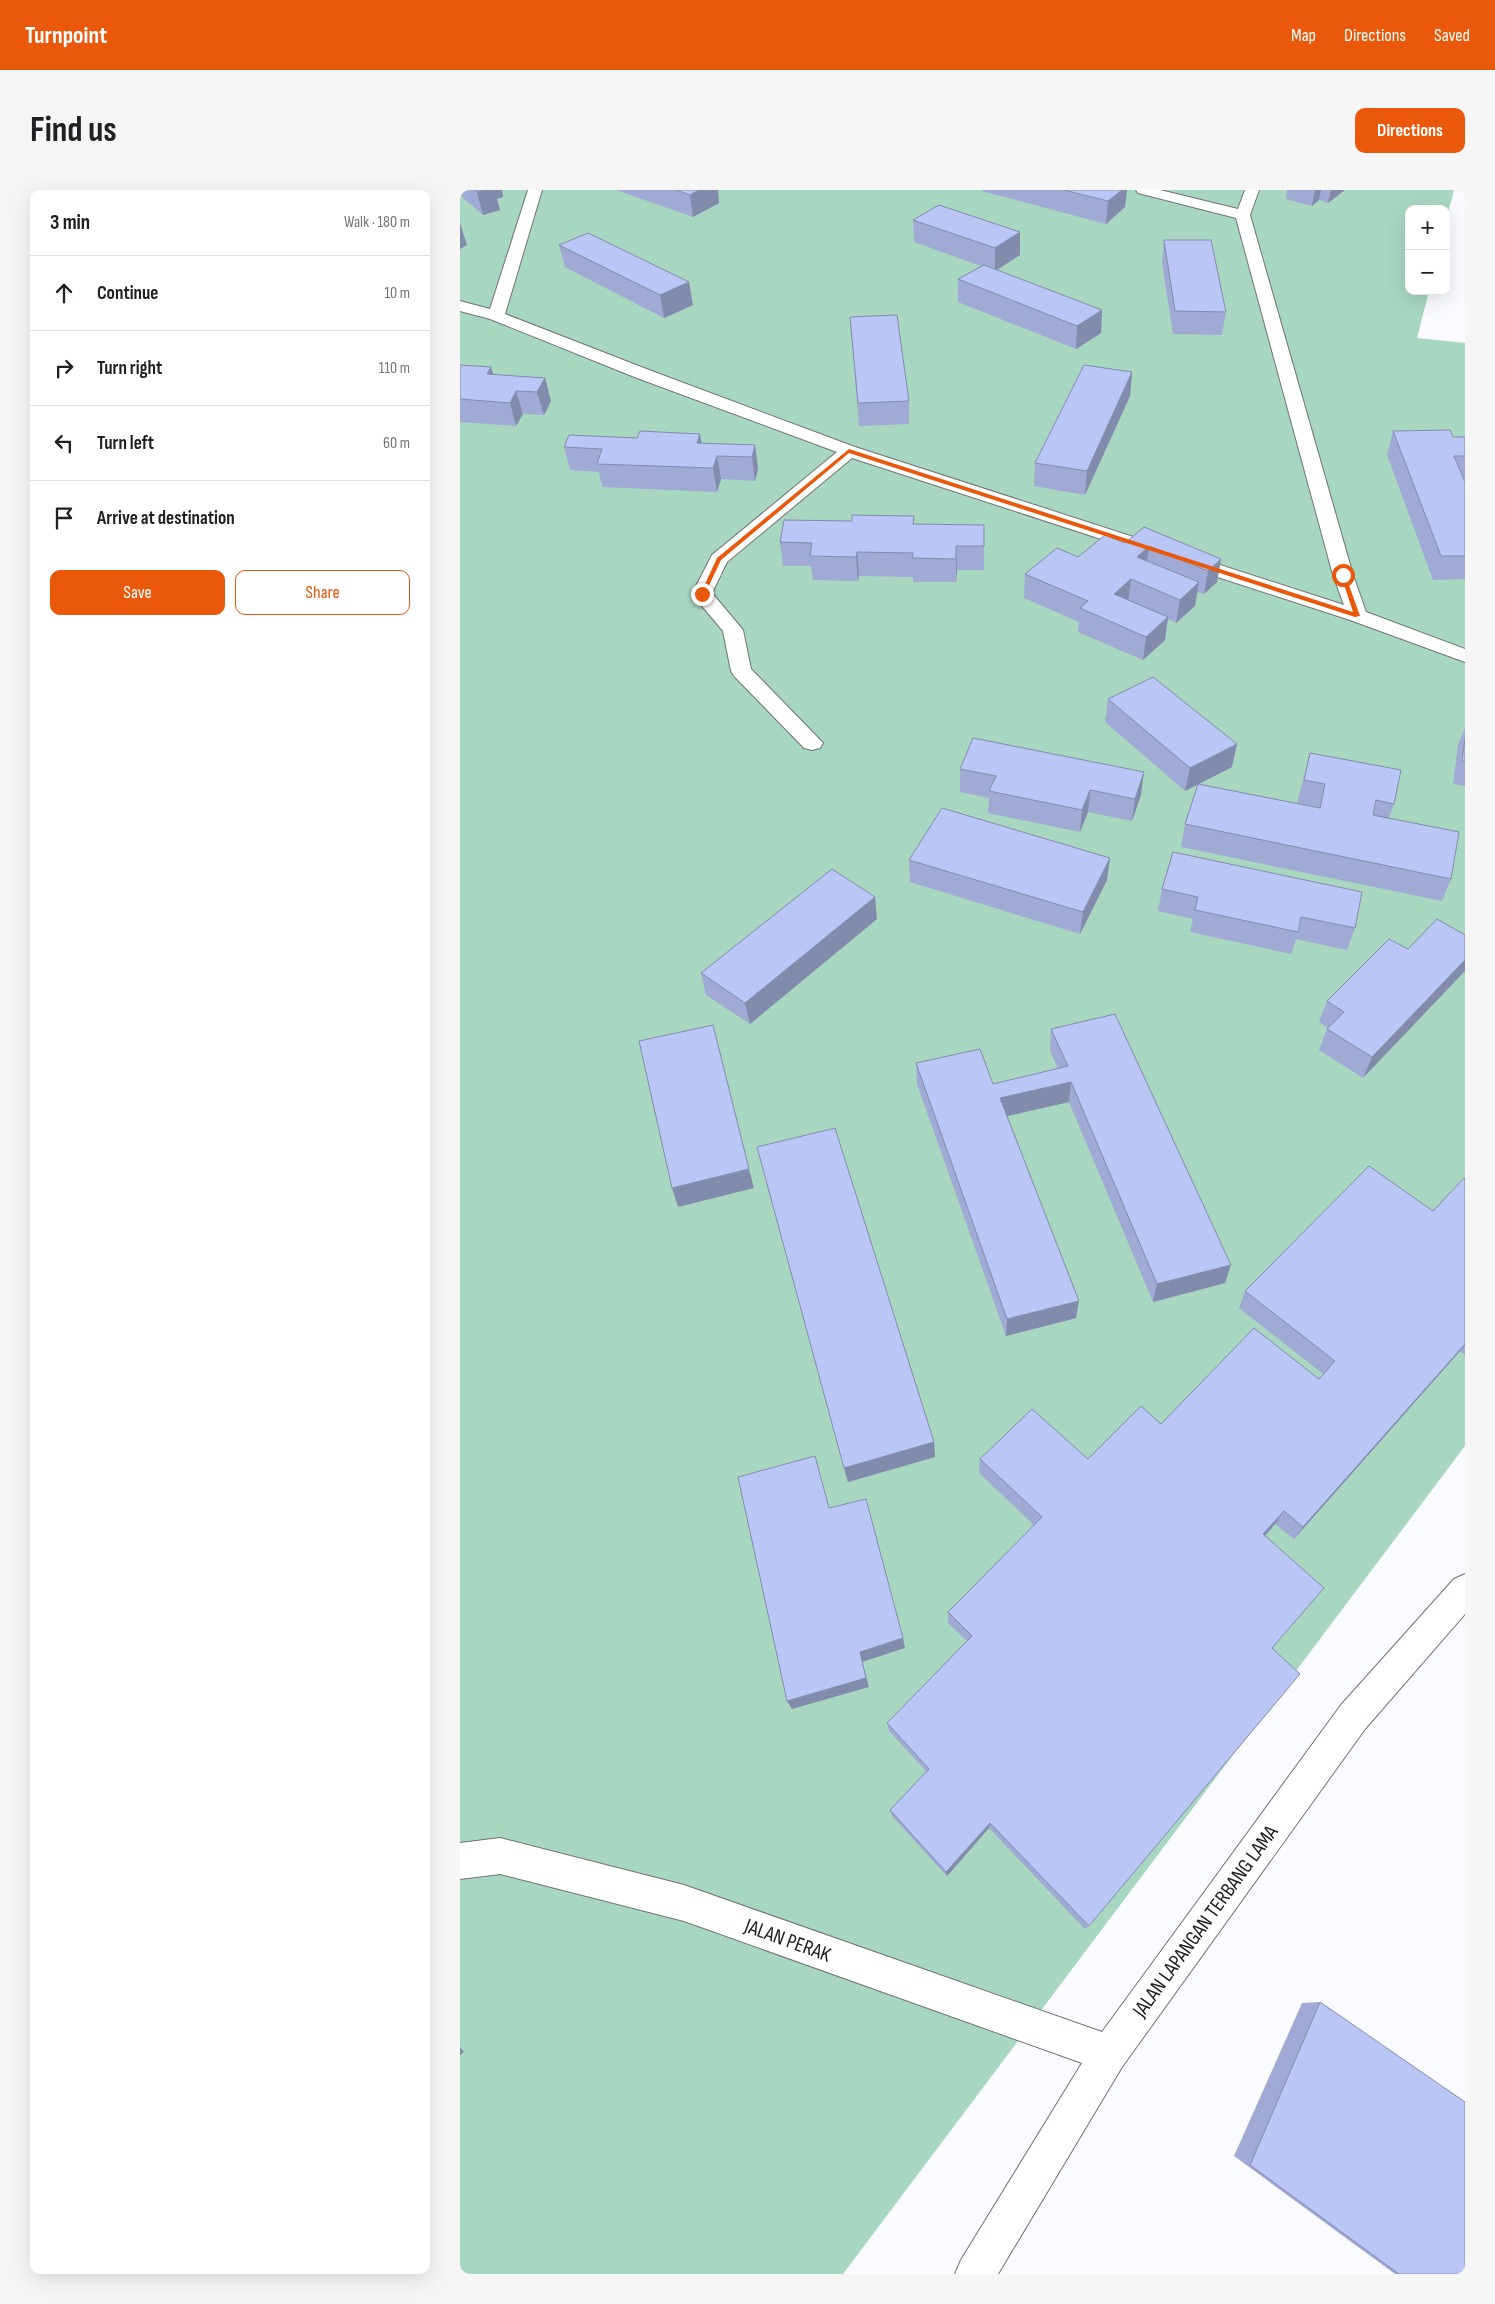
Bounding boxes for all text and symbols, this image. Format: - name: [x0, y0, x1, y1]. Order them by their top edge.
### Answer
- text: Turnpoint: [25, 21, 107, 50]
- text: Map: [1291, 25, 1316, 46]
- text: Directions: [1344, 25, 1406, 46]
- text: Saved: [1434, 25, 1470, 46]
- button: Directions: [1355, 108, 1465, 153]
- text: Find us: [30, 109, 117, 152]
- map controls: [1405, 205, 1450, 295]
- button: +: [1405, 205, 1450, 250]
- text: 3 min: [50, 210, 90, 235]
- text: Walk · 180 m: [344, 213, 410, 232]
- button: −: [1405, 250, 1450, 295]
- icon: ahead: [50, 279, 78, 307]
- text: Continue: [97, 282, 158, 305]
- text: 10 m: [384, 284, 410, 303]
- icon: right: [50, 354, 78, 382]
- text: Turn right: [97, 357, 162, 380]
- text: 110 m: [379, 359, 410, 378]
- icon: left: [50, 429, 78, 457]
- text: Turn left: [97, 432, 154, 455]
- text: 60 m: [383, 434, 410, 453]
- icon: arrive: [50, 504, 78, 532]
- text: Arrive at destination: [97, 507, 235, 530]
- route start: [1332, 564, 1355, 587]
- button: Save: [50, 570, 225, 615]
- button: Share: [235, 570, 410, 615]
- route end: [691, 583, 714, 606]
- street label: JALAN LAPANGAN TERBANG LAMA: [1127, 1820, 1284, 2023]
- street label: JALAN PERAK: [740, 1913, 835, 1968]

